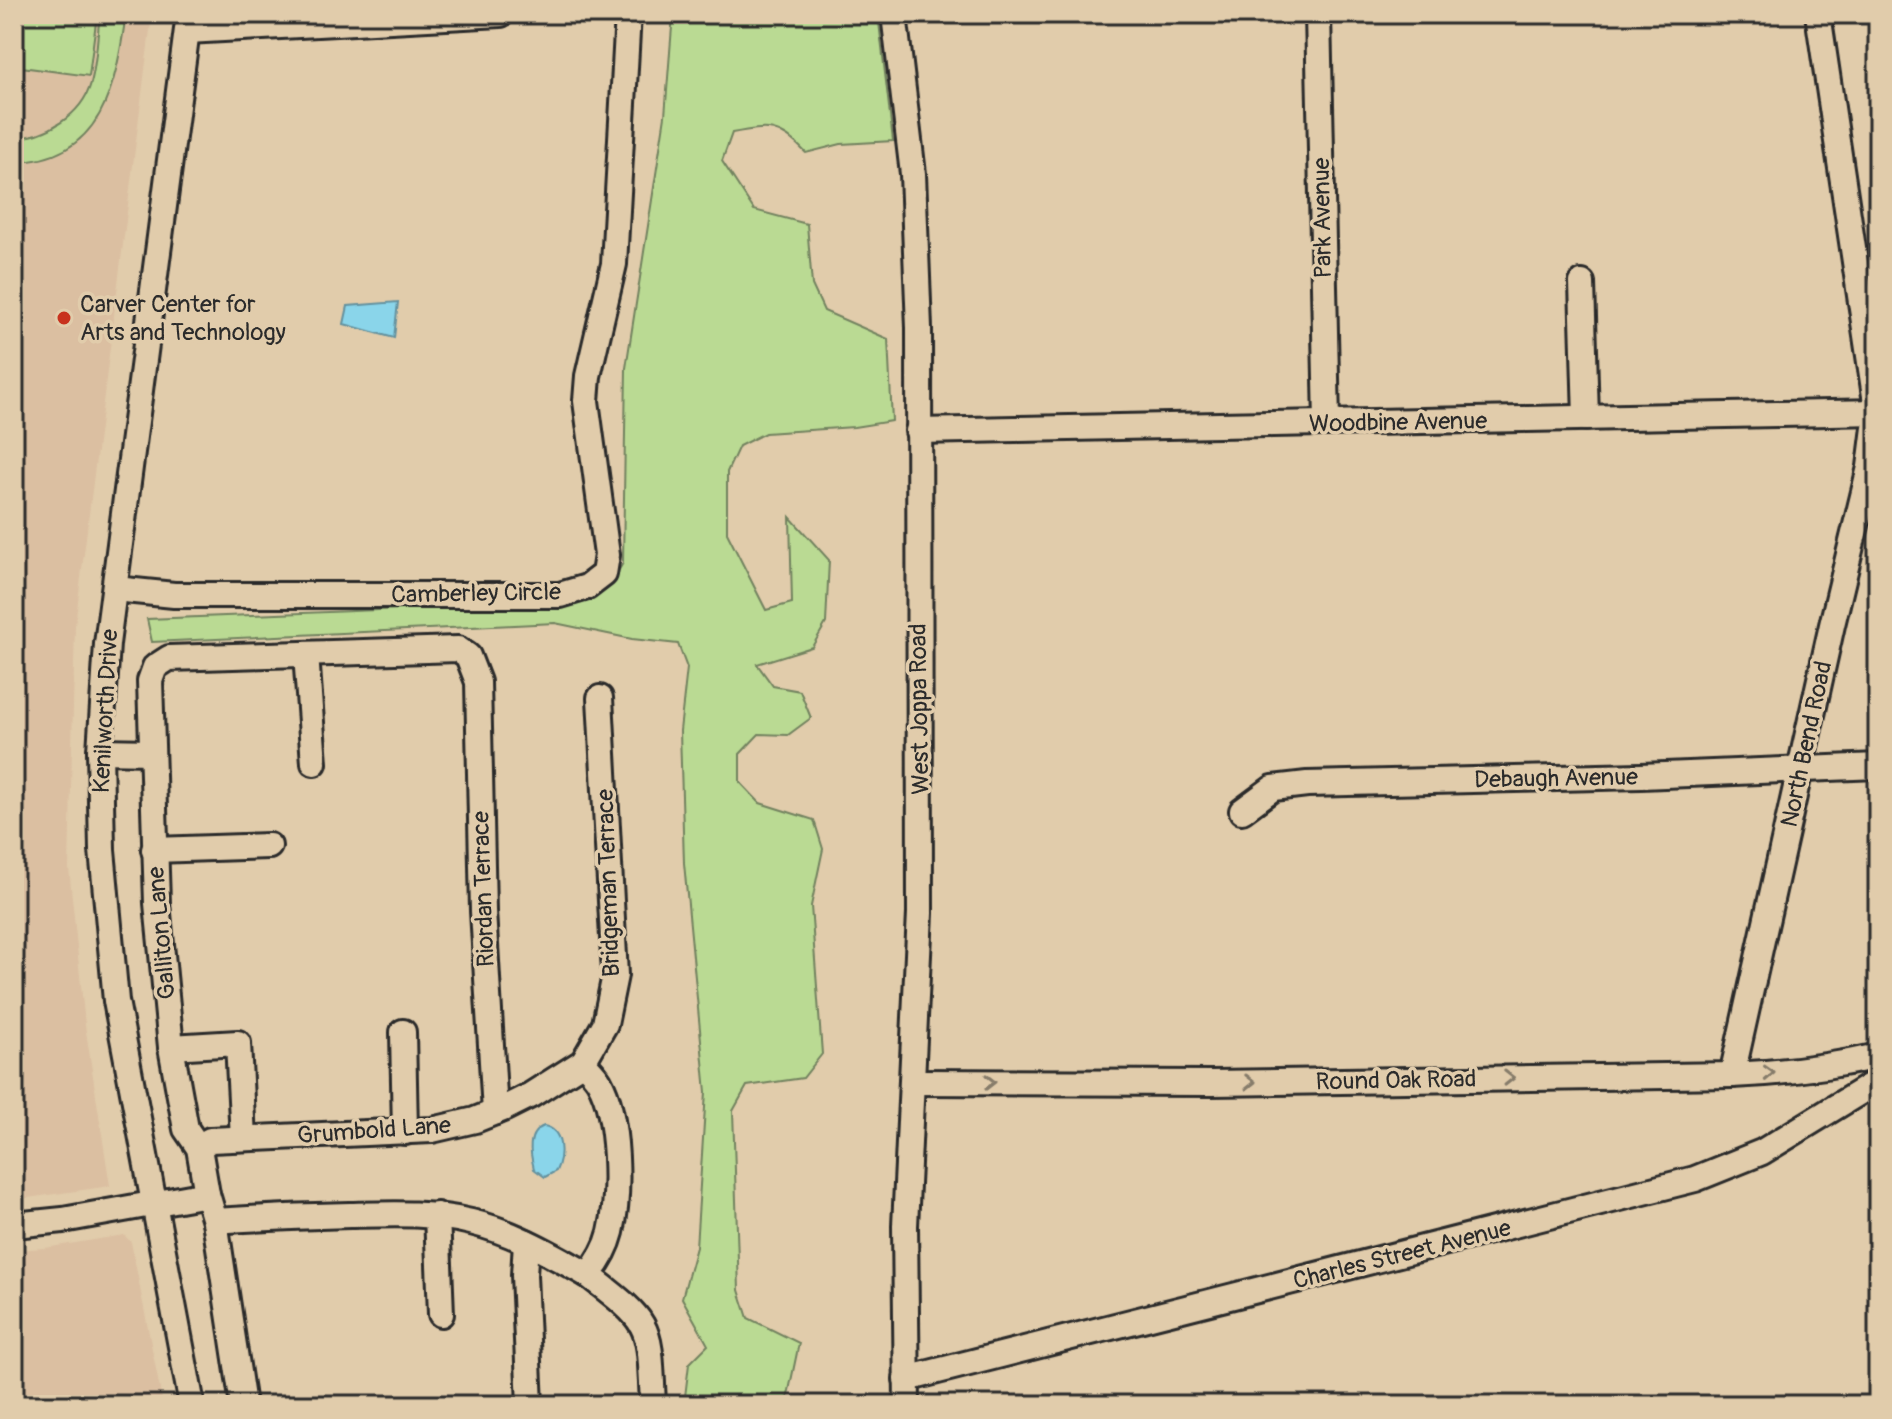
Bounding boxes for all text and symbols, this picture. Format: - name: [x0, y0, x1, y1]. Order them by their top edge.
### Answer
- street label: Park Avenue: [1307, 157, 1338, 279]
- place label: Carver Center for Arts and Technology: [80, 290, 286, 347]
- marker: Carver Center for Arts and Technology: [55, 309, 73, 327]
- street label: Woodbine Avenue: [1309, 406, 1488, 439]
- street label: Camberley Circle: [391, 578, 561, 609]
- street label: West Joppa Road: [904, 623, 935, 795]
- street label: Kenilworth Drive: [87, 628, 124, 794]
- street label: North Bend Road: [1775, 658, 1838, 830]
- street label: Debaugh Avenue: [1474, 763, 1638, 794]
- street label: Bridgeman Terrace: [591, 788, 626, 978]
- street label: Riordan Terrace: [466, 810, 501, 968]
- street label: Galliton Lane: [141, 865, 182, 1001]
- street label: Round Oak Road: [1315, 1065, 1477, 1096]
- one-way arrow: [1763, 1065, 1776, 1082]
- one-way arrow: [1503, 1070, 1516, 1087]
- one-way arrow: [984, 1073, 997, 1091]
- one-way arrow: [1244, 1074, 1257, 1091]
- street label: Grumbold Lane: [296, 1111, 452, 1150]
- street label: Charles Street Avenue: [1290, 1213, 1514, 1296]

